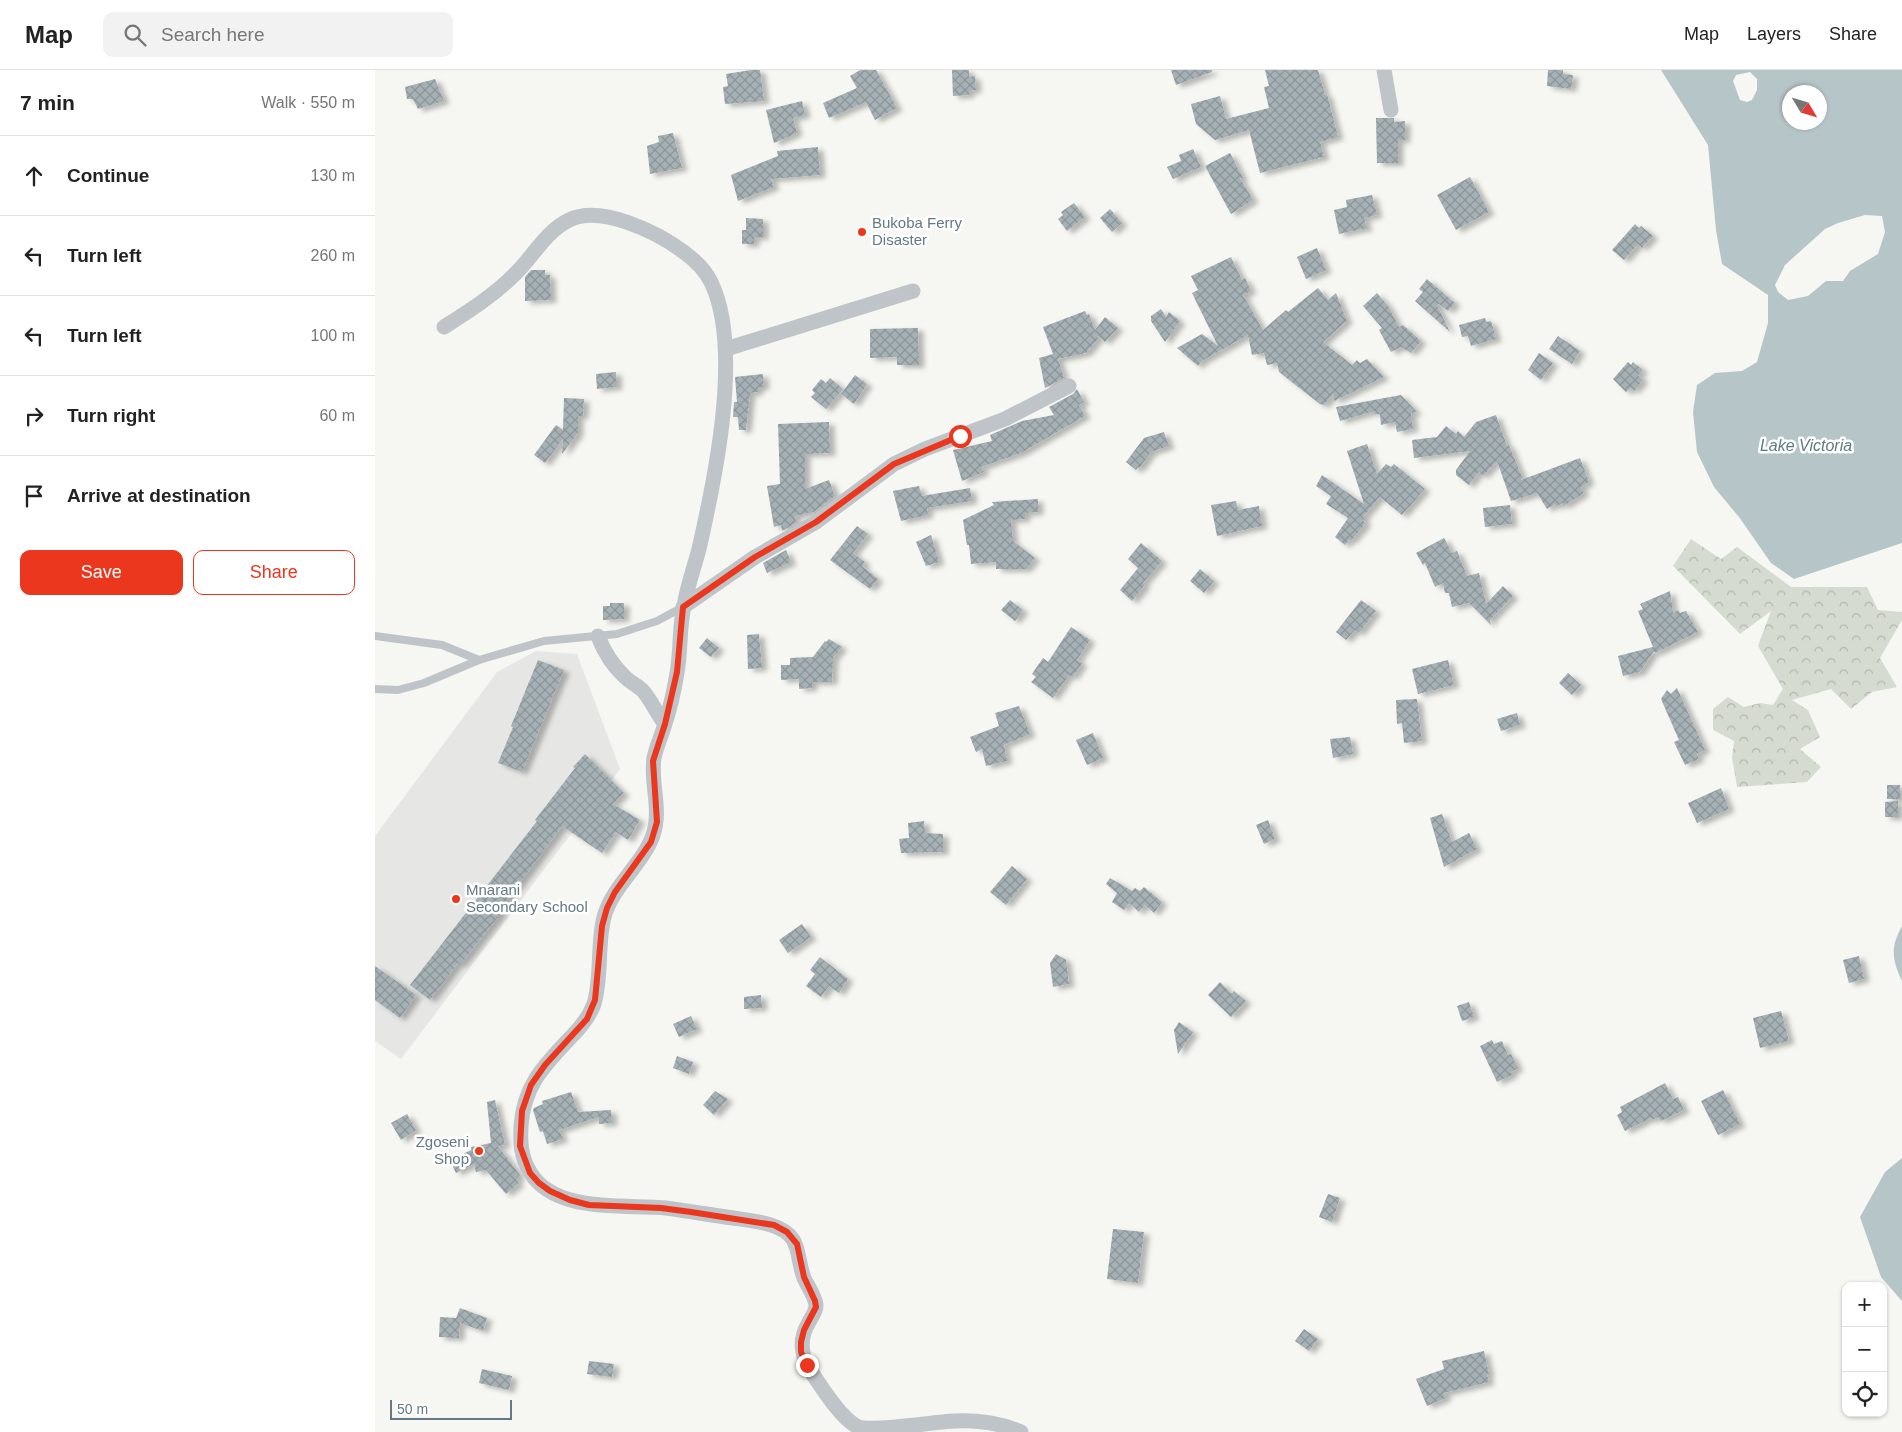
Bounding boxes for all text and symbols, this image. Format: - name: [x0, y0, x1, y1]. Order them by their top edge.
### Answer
- search box: [103, 12, 453, 57]
- text: Map: [25, 21, 73, 48]
- icon: search: [121, 21, 149, 49]
- text: Search here: [161, 24, 265, 45]
- text: Map: [1684, 24, 1719, 44]
- text: Layers: [1747, 24, 1801, 44]
- text: Share: [1829, 24, 1877, 44]
- north arrow: [1782, 85, 1827, 130]
- text: 7 min: [20, 91, 75, 114]
- text: Walk · 550 m: [261, 94, 355, 111]
- icon: ahead: [20, 162, 48, 190]
- text: Continue: [67, 165, 149, 186]
- text: 130 m: [311, 167, 355, 184]
- place label: Bukoba Ferry Disaster: [872, 214, 963, 248]
- marker: Bukoba Ferry Disaster: [856, 226, 868, 238]
- icon: left: [20, 242, 48, 270]
- text: Turn left: [67, 245, 142, 266]
- text: 260 m: [311, 247, 355, 264]
- icon: left: [20, 322, 48, 350]
- text: Turn left: [67, 325, 142, 346]
- text: 100 m: [311, 327, 355, 344]
- icon: right: [20, 402, 48, 430]
- text: Turn right: [67, 405, 155, 426]
- text: 60 m: [319, 407, 355, 424]
- route start: [949, 425, 972, 448]
- water label: Lake Victoria: [1760, 437, 1852, 454]
- icon: arrive: [20, 482, 48, 510]
- text: Arrive at destination: [67, 485, 251, 506]
- button: Save: [20, 550, 183, 595]
- button: Share: [193, 550, 355, 595]
- place label: Mnarani Secondary School: [466, 881, 588, 915]
- marker: Mnarani Secondary School: [450, 893, 462, 905]
- place label: Zgoseni Shop: [416, 1133, 469, 1167]
- marker: Zgoseni Shop: [473, 1145, 485, 1157]
- map controls: [1842, 1282, 1887, 1417]
- button: +: [1842, 1282, 1887, 1327]
- button: −: [1842, 1327, 1887, 1372]
- route end: [796, 1354, 819, 1377]
- button: locate: [1842, 1372, 1887, 1417]
- scale bar: [390, 1397, 513, 1420]
- text: 50 m: [397, 1401, 428, 1417]

